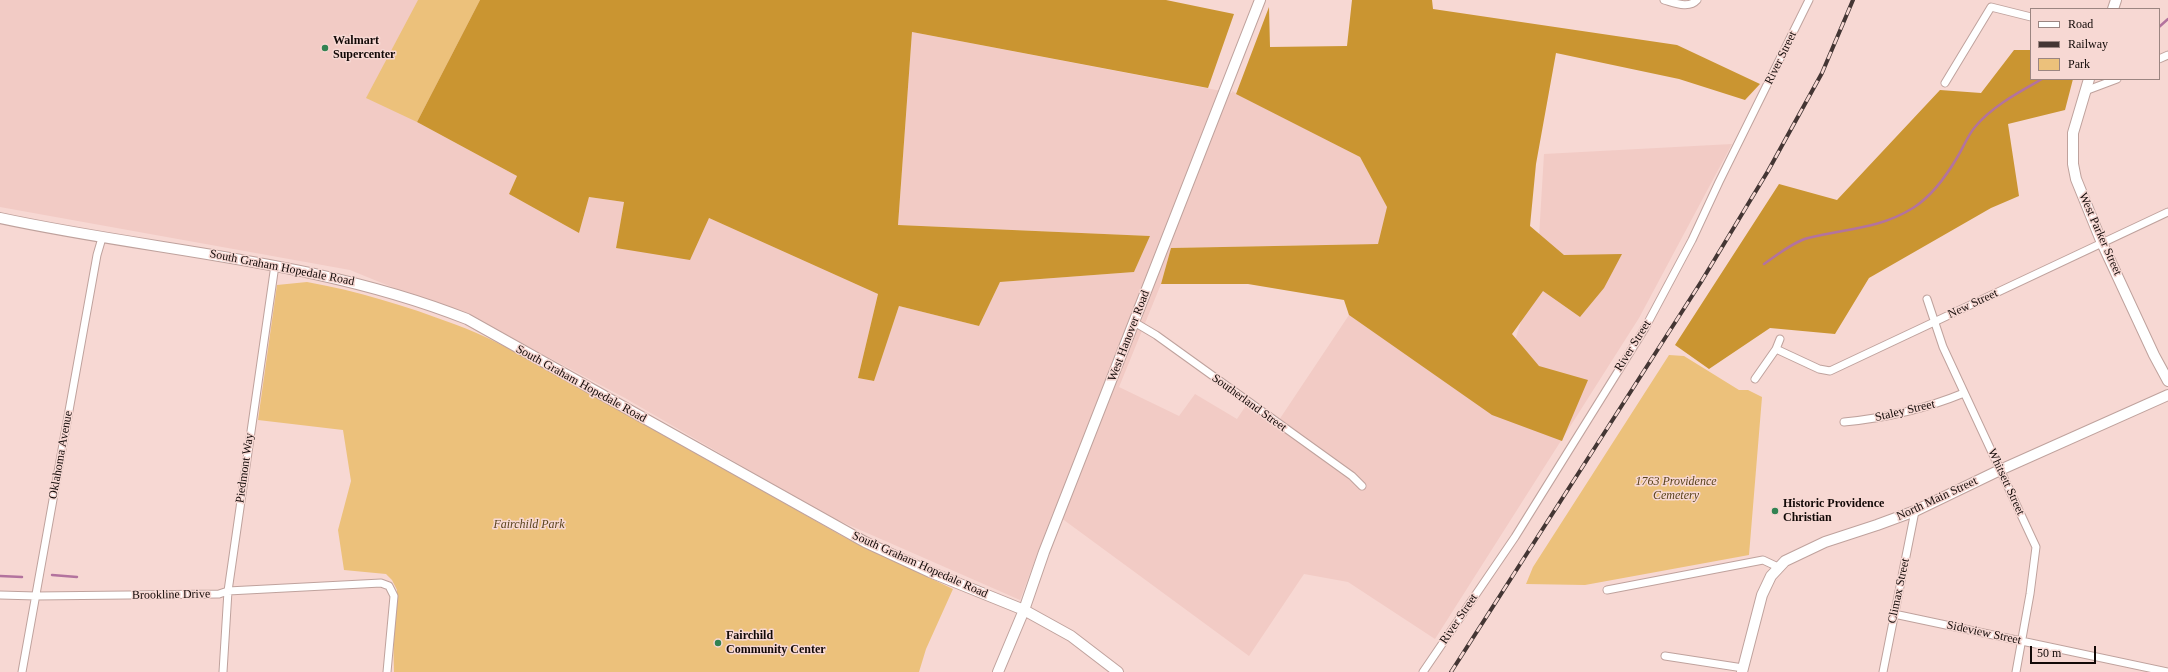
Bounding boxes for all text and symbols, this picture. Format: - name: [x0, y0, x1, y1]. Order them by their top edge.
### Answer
- legend: [2030, 8, 2160, 80]
- text: Road: [2068, 17, 2093, 31]
- street label: River Street: [1762, 29, 1800, 87]
- place label: Walmart Supercenter: [333, 34, 395, 62]
- text: Railway: [2068, 37, 2108, 51]
- marker: Walmart Supercenter: [320, 43, 330, 53]
- text: Park: [2068, 57, 2090, 71]
- street label: West Parker Street: [2075, 190, 2125, 278]
- street label: South Graham Hopedale Road: [208, 247, 356, 289]
- street label: New Street: [1946, 286, 2000, 322]
- street label: West Hanover Road: [1105, 288, 1153, 384]
- street label: River Street: [1612, 318, 1654, 374]
- street label: South Graham Hopedale Road: [513, 342, 649, 426]
- street label: Southerland Street: [1209, 371, 1289, 435]
- street label: Staley Street: [1874, 397, 1936, 425]
- street label: Oklahoma Avenue: [46, 410, 76, 500]
- street label: Piedmont Way: [233, 432, 257, 504]
- street label: Whitsett Street: [1984, 446, 2028, 518]
- street label: North Main Street: [1894, 474, 1980, 524]
- park label: 1763 Providence Cemetery: [1635, 475, 1717, 503]
- place label: Historic Providence Christian: [1783, 497, 1884, 525]
- marker: Historic Providence Christian: [1770, 506, 1780, 516]
- park label: Fairchild Park: [493, 518, 565, 532]
- street label: South Graham Hopedale Road: [850, 529, 990, 601]
- street label: Climax Street: [1885, 557, 1913, 625]
- street label: Brookline Drive: [132, 587, 210, 603]
- street label: River Street: [1437, 591, 1481, 647]
- street label: Sideview Street: [1946, 618, 2022, 648]
- place label: Fairchild Community Center: [726, 629, 826, 657]
- marker: Fairchild Community Center: [713, 638, 723, 648]
- scale bar: [2032, 638, 2098, 664]
- text: 50 m: [2037, 646, 2061, 660]

